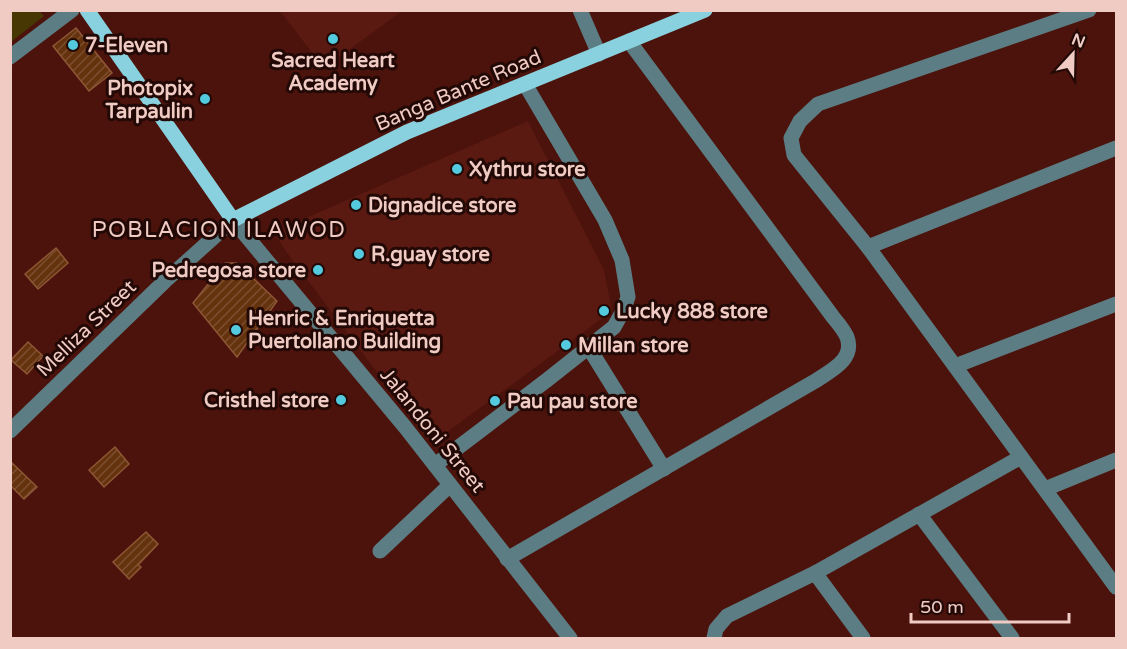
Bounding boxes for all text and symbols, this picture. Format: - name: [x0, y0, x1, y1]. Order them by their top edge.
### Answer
- north arrow: [1043, 24, 1103, 84]
- text: N: [1069, 29, 1088, 53]
- marker: Sacred Heart Academy: [326, 32, 340, 46]
- place label: 7-Eleven: [85, 34, 168, 58]
- marker: 7-Eleven: [66, 38, 80, 52]
- street label: Banga Bante Road: [372, 45, 545, 137]
- place label: Sacred Heart Academy: [271, 49, 395, 96]
- place label: Photopix Tarpaulin: [104, 77, 193, 124]
- marker: Photopix Tarpaulin: [198, 92, 212, 106]
- place label: Xythru store: [469, 158, 586, 182]
- marker: Xythru store: [450, 162, 464, 176]
- place label: Dignadice store: [368, 194, 516, 218]
- marker: Dignadice store: [349, 198, 363, 212]
- district label: POBLACION ILAWOD: [92, 217, 346, 243]
- place label: R.guay store: [371, 243, 490, 267]
- marker: R.guay store: [352, 247, 366, 261]
- place label: Pedregosa store: [152, 259, 306, 283]
- marker: Pedregosa store: [311, 263, 325, 277]
- street label: Melliza Street: [32, 275, 142, 382]
- place label: Lucky 888 store: [616, 300, 768, 324]
- marker: Lucky 888 store: [597, 304, 611, 318]
- place label: Henric & Enriquetta Puertollano Building: [248, 307, 441, 354]
- marker: Henric & Enriquetta Puertollano Building: [229, 323, 243, 337]
- place label: Millan store: [578, 334, 689, 358]
- marker: Millan store: [559, 338, 573, 352]
- street label: Jalandoni Street: [375, 364, 490, 498]
- place label: Cristhel store: [204, 389, 329, 413]
- place label: Pau pau store: [507, 390, 637, 414]
- marker: Cristhel store: [334, 393, 348, 407]
- marker: Pau pau store: [488, 394, 502, 408]
- scale bar: [911, 586, 1068, 624]
- text: 50 m: [920, 596, 964, 618]

